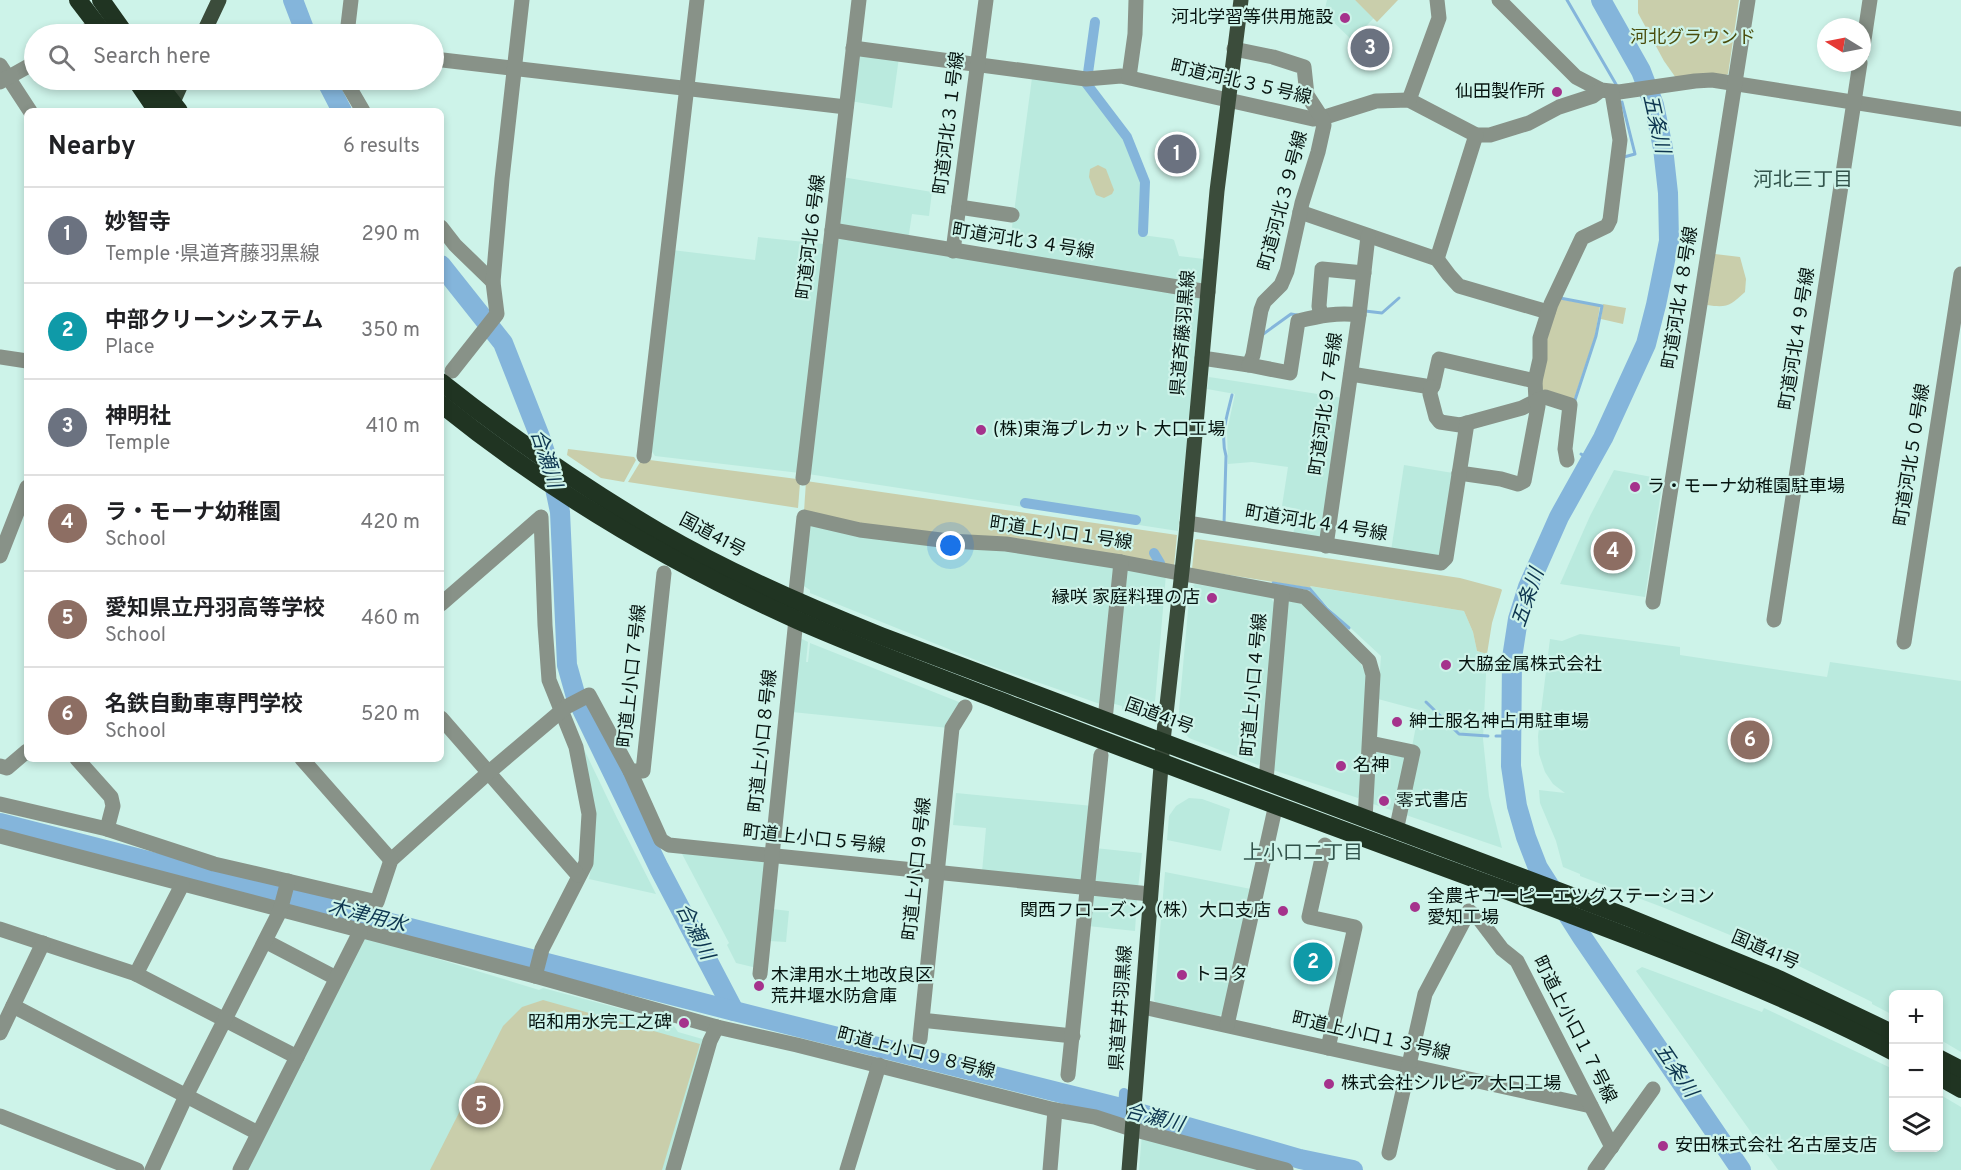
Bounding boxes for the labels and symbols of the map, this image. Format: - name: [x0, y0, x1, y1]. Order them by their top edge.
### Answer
- place label: 河北学習等供用施設: [1171, 7, 1333, 30]
- marker: 河北学習等供用施設: [1338, 11, 1352, 25]
- north arrow: [1817, 18, 1871, 72]
- pin: 3: [1350, 26, 1390, 70]
- park label: 河北グラウンド: [1630, 27, 1756, 50]
- street label: 町道河北３１号線: [930, 50, 970, 196]
- street label: 町道河北３５号線: [1168, 56, 1314, 110]
- place label: 仙田製作所: [1455, 81, 1545, 104]
- marker: 仙田製作所: [1550, 85, 1564, 99]
- water label: 五条川: [1636, 92, 1675, 158]
- street label: 町道河北３９号線: [1254, 128, 1314, 274]
- pin: 1: [1158, 132, 1196, 176]
- district label: 河北三丁目: [1753, 168, 1853, 194]
- street label: 町道河北６号線: [793, 173, 831, 301]
- street label: 町道河北３４号線: [950, 219, 1096, 265]
- street label: 町道河北４８号線: [1658, 225, 1704, 371]
- street label: 町道河北４９号線: [1775, 266, 1821, 412]
- street label: 県道斉藤羽黒線: [1167, 269, 1201, 397]
- street label: 町道河北９７号線: [1306, 331, 1348, 477]
- street label: 町道河北５０号線: [1890, 382, 1936, 528]
- place label: (株)東海プレカット 大口工場: [993, 419, 1226, 442]
- marker: (株)東海プレカット 大口工場: [974, 423, 988, 437]
- water label: 合瀬川: [523, 426, 567, 493]
- place label: ラ・モーナ幼稚園駐車場: [1647, 476, 1845, 499]
- marker: ラ・モーナ幼稚園駐車場: [1628, 480, 1642, 494]
- street label: 町道河北４４号線: [1243, 501, 1389, 547]
- street label: 国道41号: [675, 509, 749, 563]
- street label: 町道上小口１号線: [988, 513, 1134, 555]
- pin: 4: [1594, 528, 1632, 574]
- your location: [936, 531, 965, 560]
- water label: 五条川: [1507, 564, 1552, 631]
- place label: 縁咲 家庭料理の店: [1052, 587, 1200, 610]
- marker: 縁咲 家庭料理の店: [1205, 591, 1219, 605]
- street label: 町道上小口７号線: [614, 603, 652, 749]
- street label: 町道上小口４号線: [1237, 612, 1273, 758]
- place label: 大脇金属株式会社: [1458, 654, 1602, 677]
- marker: 大脇金属株式会社: [1439, 658, 1453, 672]
- street label: 町道上小口８号線: [745, 668, 783, 814]
- street label: 国道41号: [1121, 694, 1197, 740]
- place label: 紳士服名神占用駐車場: [1409, 711, 1589, 734]
- marker: 紳士服名神占用駐車場: [1390, 715, 1404, 729]
- pin: 6: [1730, 718, 1770, 762]
- place label: 名神: [1353, 755, 1389, 778]
- marker: 名神: [1334, 759, 1348, 773]
- place label: 零式書店: [1396, 790, 1468, 813]
- marker: 零式書店: [1377, 794, 1391, 808]
- street label: 町道上小口９号線: [899, 796, 937, 942]
- street label: 町道上小口５号線: [741, 821, 887, 859]
- district label: 上小口二丁目: [1243, 841, 1363, 867]
- place label: 全農キユーピーエツグステーシヨン 愛知工場: [1427, 886, 1715, 930]
- water label: 木津用水: [325, 895, 411, 940]
- water label: 合瀬川: [669, 899, 720, 966]
- place label: 関西フローズン（株）大口支店: [1020, 900, 1271, 923]
- marker: 全農キユーピーエツグステーシヨン 愛知工場: [1408, 900, 1422, 914]
- marker: 関西フローズン（株）大口支店: [1276, 904, 1290, 918]
- street label: 国道41号: [1727, 926, 1803, 976]
- pin: 2: [1294, 940, 1332, 984]
- street label: 県道草井羽黒線: [1106, 944, 1138, 1072]
- street label: 町道上小口１７号線: [1527, 953, 1621, 1107]
- place label: トヨタ: [1194, 964, 1248, 987]
- place label: 木津用水土地改良区 荒井堰水防倉庫: [771, 965, 933, 1009]
- marker: トヨタ: [1175, 968, 1189, 982]
- marker: 木津用水土地改良区 荒井堰水防倉庫: [752, 979, 766, 993]
- street label: 町道上小口１３号線: [1289, 1008, 1453, 1066]
- place label: 昭和用水完工之碑: [528, 1012, 672, 1035]
- marker: 昭和用水完工之碑: [677, 1016, 691, 1030]
- street label: 町道上小口９８号線: [835, 1023, 997, 1085]
- water label: 五条川: [1647, 1039, 1704, 1105]
- place label: 株式会社シルビア 大口工場: [1341, 1073, 1561, 1096]
- marker: 株式会社シルビア 大口工場: [1322, 1077, 1336, 1091]
- pin: 5: [462, 1082, 500, 1128]
- water label: 合瀬川: [1122, 1099, 1188, 1139]
- place label: 安田株式会社 名古屋支店: [1675, 1135, 1877, 1158]
- marker: 安田株式会社 名古屋支店: [1656, 1139, 1670, 1153]

